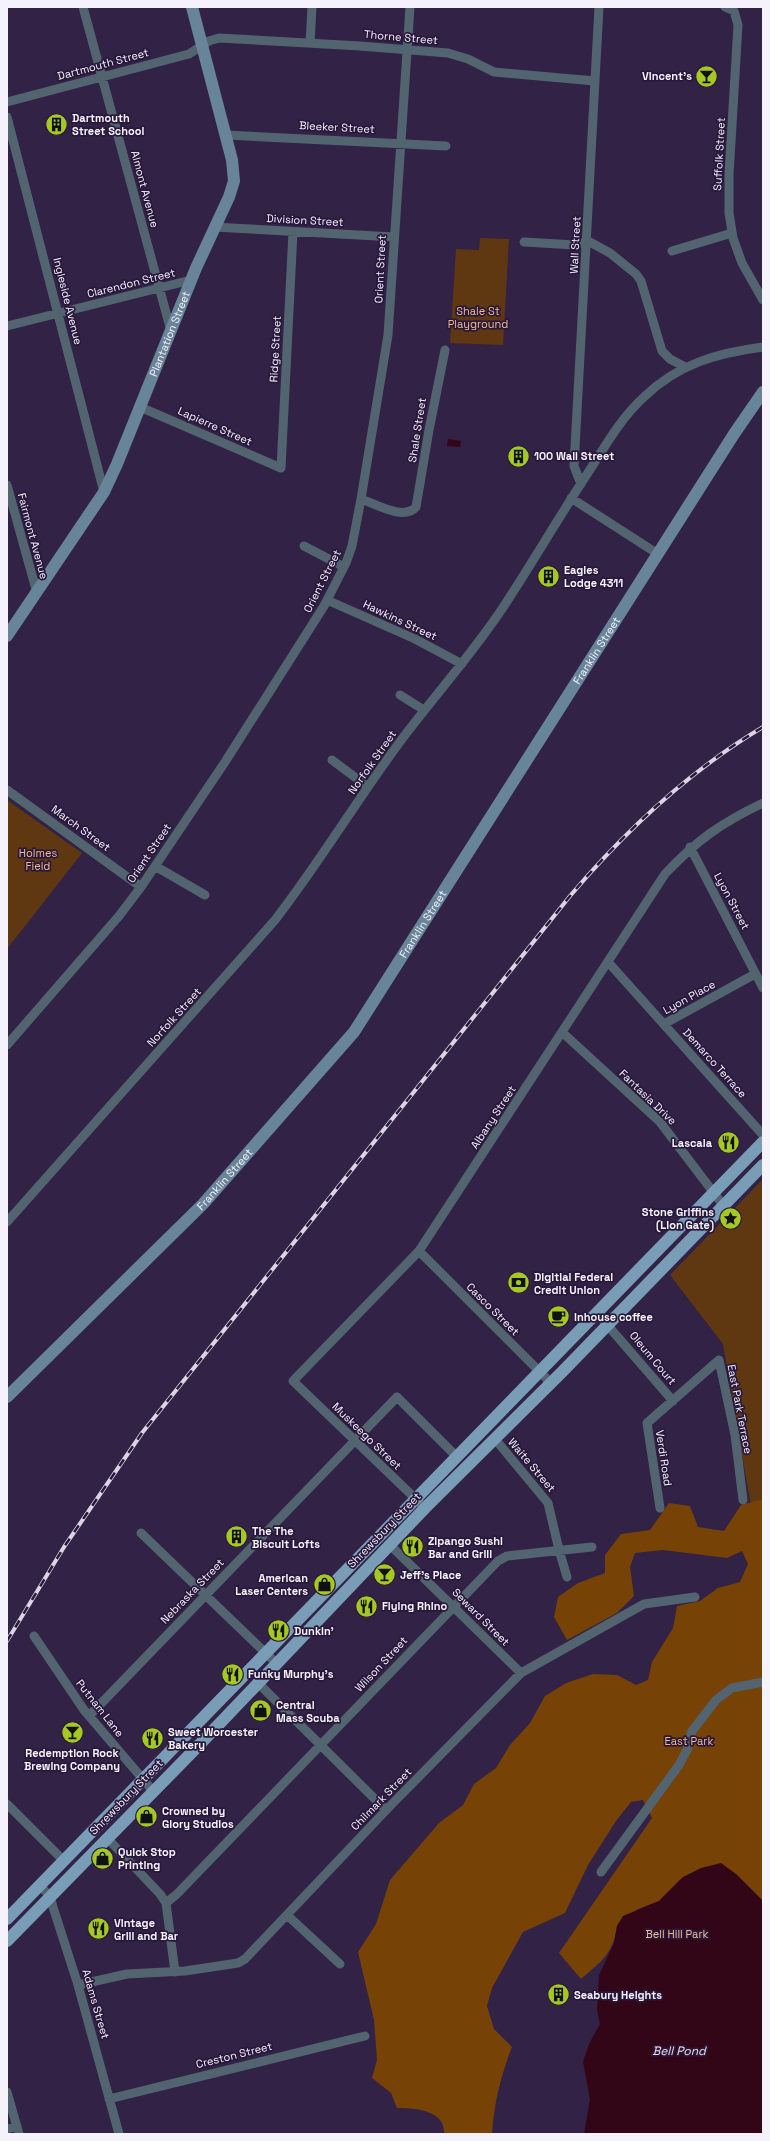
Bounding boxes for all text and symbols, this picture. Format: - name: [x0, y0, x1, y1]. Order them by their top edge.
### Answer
- street label: Thorne Street: [364, 27, 438, 47]
- street label: Dartmouth Street: [56, 45, 150, 83]
- bar icon: Vincent's: [694, 63, 720, 89]
- place label: Vincent's: [642, 69, 692, 83]
- building icon: Dartmouth Street School: [44, 111, 70, 137]
- place label: Dartmouth Street School: [72, 111, 145, 138]
- street label: Suffolk Street: [710, 117, 728, 191]
- street label: Bleeker Street: [299, 118, 375, 136]
- street label: Almont Avenue: [128, 149, 162, 229]
- street label: Division Street: [266, 211, 344, 229]
- street label: Wall Street: [567, 216, 583, 274]
- street label: Orient Street: [371, 234, 389, 304]
- street label: Ingleside Avenue: [50, 256, 86, 346]
- street label: Clarendon Street: [85, 265, 177, 301]
- street label: Plantation Street: [146, 289, 193, 379]
- park label: Shale St Playground: [448, 304, 508, 331]
- street label: Ridge Street: [266, 315, 284, 383]
- street label: Shale Street: [405, 397, 429, 463]
- street label: Lapierre Street: [176, 403, 254, 449]
- building icon: 100 Wall Street: [506, 443, 532, 469]
- place label: 100 Wall Street: [534, 449, 614, 463]
- street label: Fairmont Avenue: [15, 491, 51, 581]
- street label: Orient Street: [300, 547, 344, 615]
- building icon: Eagles Lodge 4311: [536, 563, 562, 589]
- place label: Eagles Lodge 4311: [564, 563, 623, 590]
- street label: Hawkins Street: [361, 597, 439, 643]
- street label: Franklin Street: [570, 614, 623, 687]
- street label: Norfolk Street: [345, 727, 399, 797]
- street label: March Street: [49, 802, 113, 854]
- street label: Orient Street: [124, 821, 174, 885]
- park label: Holmes Field: [19, 846, 57, 873]
- street label: Lyon Street: [711, 870, 753, 932]
- street label: Franklin Street: [396, 887, 449, 960]
- street label: Lyon Place: [660, 977, 718, 1017]
- street label: Norfolk Street: [144, 985, 204, 1049]
- street label: Demarco Terrace: [680, 1025, 750, 1101]
- street label: Fantasia Drive: [616, 1066, 680, 1128]
- street label: Albany Street: [467, 1083, 519, 1151]
- restaurant icon: Lascala: [715, 1130, 741, 1156]
- place label: Lascala: [672, 1136, 713, 1150]
- street label: Franklin Street: [194, 1145, 256, 1213]
- place label: Stone Griffins (Lion Gate): [642, 1205, 714, 1233]
- place icon: Stone Griffins (Lion Gate): [717, 1205, 743, 1231]
- bank icon: Digitial Federal Credit Union: [506, 1270, 532, 1296]
- place label: Digitial Federal Credit Union: [534, 1270, 613, 1297]
- street label: Casco Street: [464, 1280, 522, 1338]
- cafe icon: inhouse coffee: [545, 1304, 571, 1330]
- place label: inhouse coffee: [574, 1310, 653, 1324]
- street label: Oleum Court: [627, 1328, 679, 1388]
- street label: East Park Terrace: [724, 1363, 756, 1455]
- street label: Muskeego Street: [329, 1399, 405, 1473]
- street label: Verdi Road: [653, 1429, 675, 1487]
- street label: Waite Street: [505, 1435, 559, 1495]
- street label: Shrewsbury Street: [344, 1489, 424, 1571]
- building icon: The The Biscuit Lofts: [223, 1524, 249, 1550]
- place label: The The Biscuit Lofts: [252, 1524, 320, 1551]
- restaurant icon: Zipango Sushi Bar and Grill: [399, 1534, 425, 1560]
- place label: Zipango Sushi Bar and Grill: [428, 1534, 503, 1561]
- street label: Nebraska Street: [157, 1555, 227, 1627]
- bar icon: Jeff's Place: [372, 1562, 398, 1588]
- place label: Jeff's Place: [400, 1568, 461, 1582]
- place label: American Laser Centers: [235, 1571, 308, 1598]
- shop icon: American Laser Centers: [311, 1571, 337, 1597]
- street label: Seward Street: [449, 1585, 513, 1649]
- restaurant icon: Flying Rhino: [353, 1593, 379, 1619]
- place label: Flying Rhino: [382, 1599, 448, 1613]
- restaurant icon: Dunkin': [266, 1618, 292, 1644]
- place label: Dunkin': [294, 1624, 334, 1638]
- street label: Wilson Street: [352, 1633, 410, 1695]
- restaurant icon: Funky Murphy's: [220, 1661, 246, 1687]
- place label: Funky Murphy's: [248, 1667, 334, 1681]
- street label: Putnam Lane: [73, 1676, 127, 1740]
- shop icon: Central Mass Scuba: [247, 1698, 273, 1724]
- place label: Central Mass Scuba: [276, 1698, 340, 1725]
- bar icon: Redemption Rock Brewing Company: [59, 1720, 85, 1746]
- restaurant icon: Sweet Worcester Bakery: [140, 1725, 166, 1751]
- place label: Sweet Worcester Bakery: [168, 1725, 259, 1752]
- park label: East Park: [665, 1734, 714, 1748]
- place label: Redemption Rock Brewing Company: [24, 1746, 120, 1773]
- street label: Shrewsbury Street: [86, 1756, 166, 1838]
- street label: Chilmark Street: [348, 1765, 414, 1833]
- shop icon: Crowned by Glory Studios: [134, 1804, 160, 1830]
- place label: Crowned by Glory Studios: [162, 1804, 234, 1831]
- shop icon: Quick Stop Printing: [90, 1845, 116, 1871]
- place label: Quick Stop Printing: [118, 1845, 176, 1872]
- restaurant icon: Vintage Grill and Bar: [86, 1916, 112, 1942]
- place label: Vintage Grill and Bar: [114, 1916, 179, 1943]
- park label: Bell Hill Park: [645, 1927, 709, 1941]
- street label: Adams Street: [79, 1967, 113, 2041]
- building icon: Seabury Heights: [546, 1982, 572, 2008]
- place label: Seabury Heights: [574, 1988, 662, 2002]
- street label: Creston Street: [194, 2039, 274, 2071]
- water label: Bell Pond: [652, 2043, 707, 2059]

